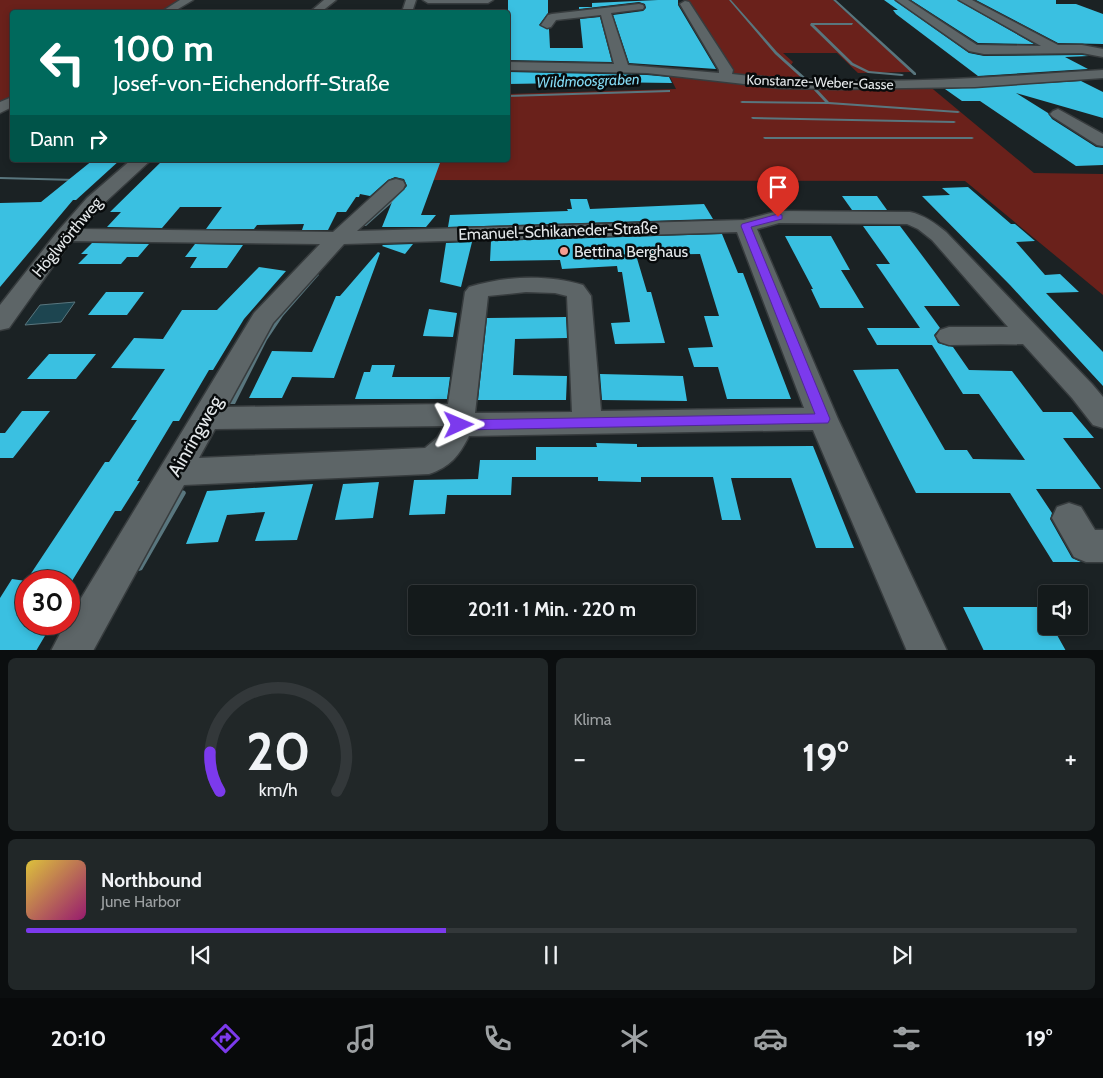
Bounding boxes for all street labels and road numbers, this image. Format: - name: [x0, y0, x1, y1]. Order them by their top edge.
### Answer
- street label: Konstanze-Weber-Gasse: [746, 70, 894, 94]
- street label: Höglwörthweg: [28, 192, 107, 281]
- street label: Emanuel-Schikaneder-Straße: [458, 218, 658, 244]
- street label: Ainringweg: [163, 391, 228, 480]

